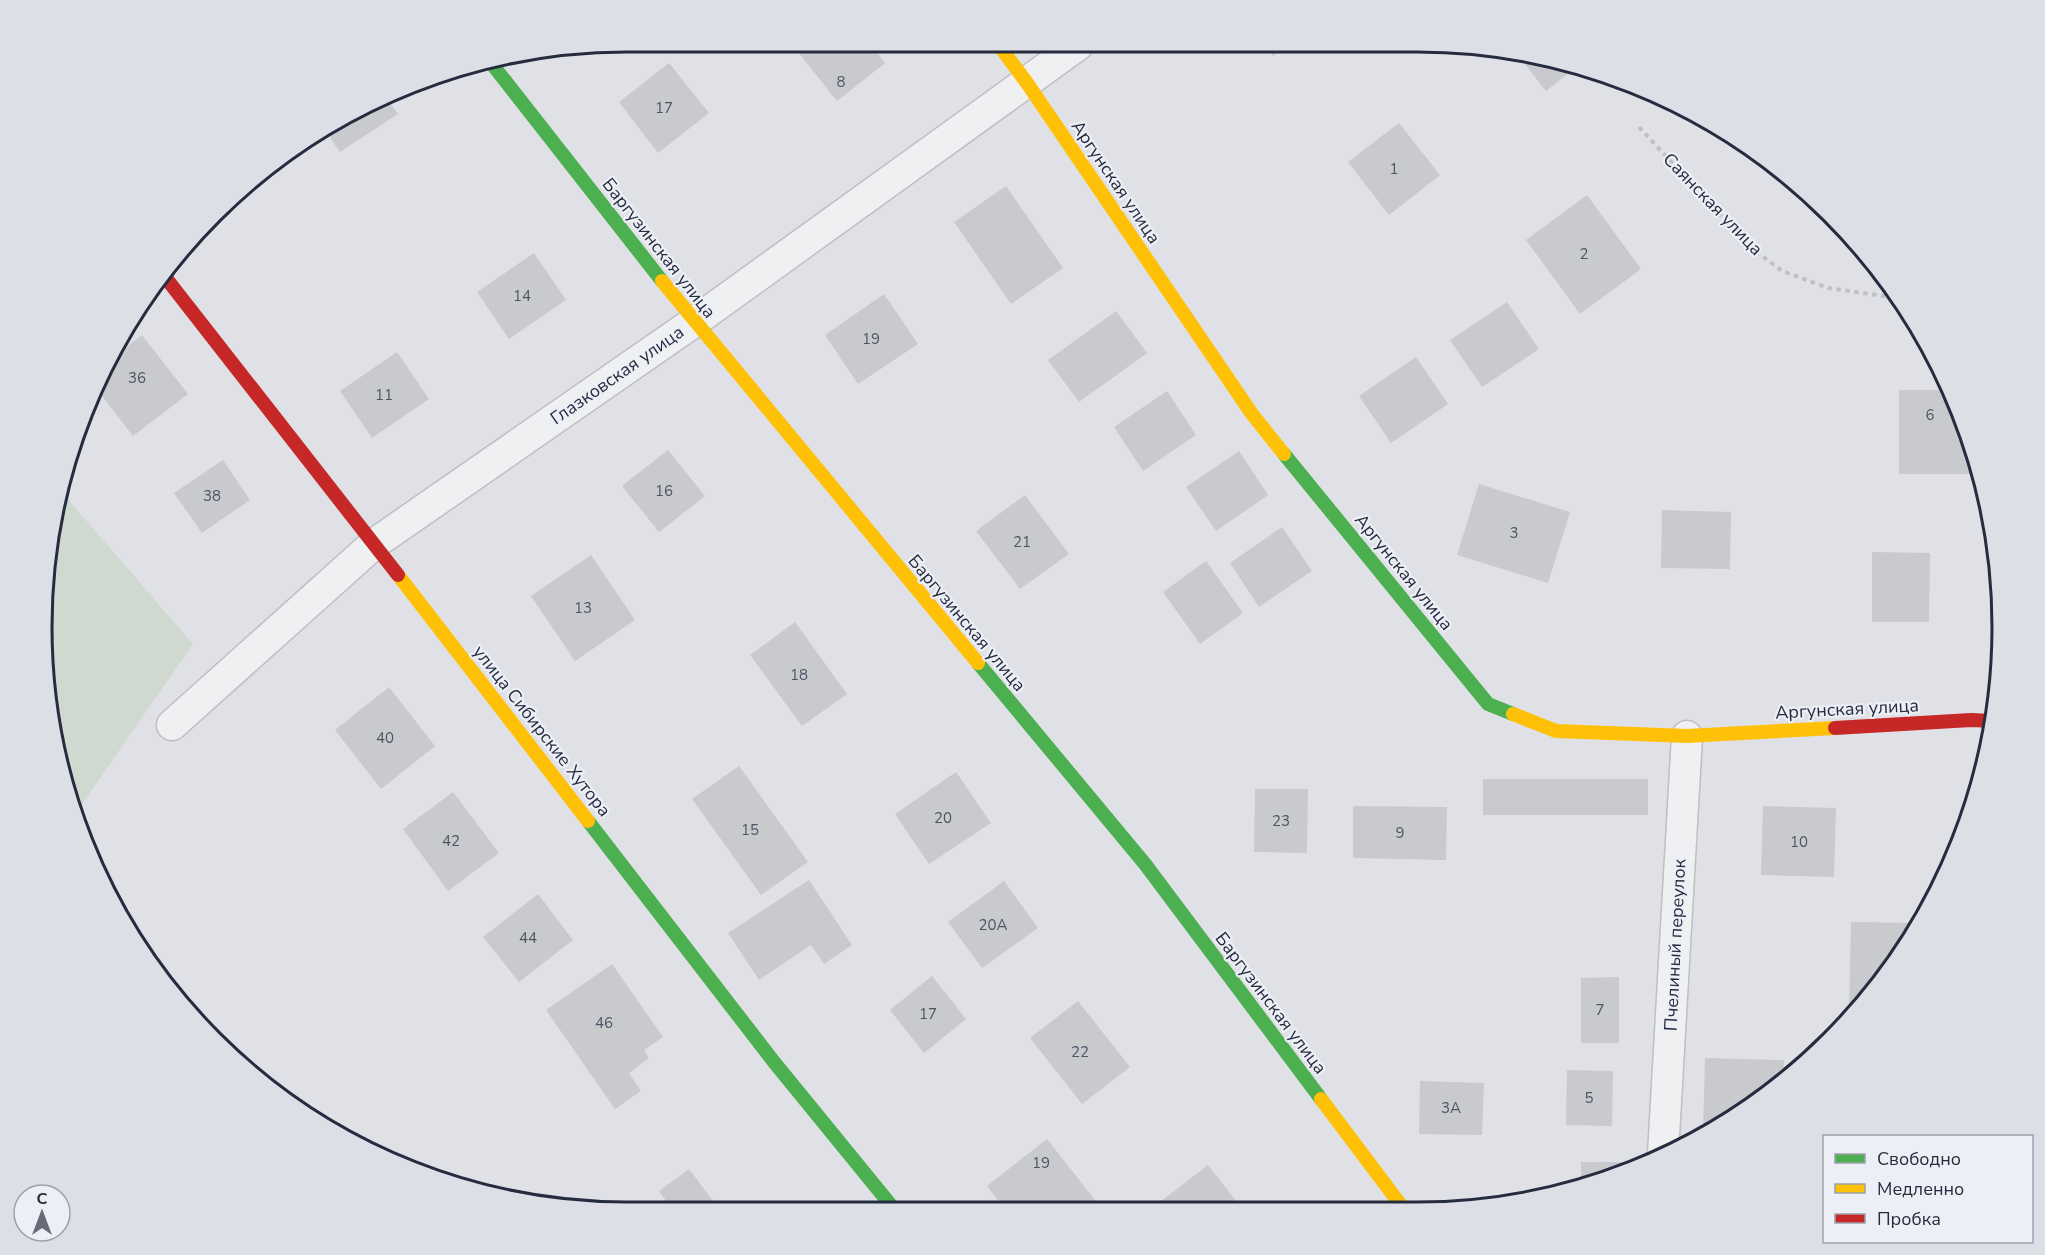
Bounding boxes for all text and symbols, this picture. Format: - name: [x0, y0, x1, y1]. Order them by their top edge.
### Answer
- house number: 8: [836, 72, 846, 92]
- house number: 17: [655, 98, 673, 118]
- street label: Аргунская улица: [1066, 116, 1166, 248]
- street label: Саянская улица: [1658, 147, 1768, 261]
- house number: 1: [1389, 159, 1399, 179]
- street label: Баргузинская улица: [597, 173, 721, 323]
- house number: 2: [1579, 244, 1589, 264]
- house number: 14: [513, 286, 531, 306]
- street label: Глазковская улица: [545, 320, 689, 430]
- house number: 19: [862, 329, 880, 349]
- house number: 36: [128, 368, 146, 388]
- house number: 11: [375, 385, 393, 405]
- house number: 6: [1925, 405, 1935, 425]
- house number: 16: [655, 481, 673, 501]
- house number: 38: [203, 486, 221, 506]
- street label: Аргунская улица: [1349, 509, 1459, 635]
- house number: 3: [1509, 523, 1519, 543]
- house number: 21: [1013, 532, 1031, 552]
- street label: Баргузинская улица: [903, 550, 1031, 696]
- house number: 13: [574, 598, 592, 618]
- street label: улица Сибирские Хутора: [468, 640, 616, 822]
- house number: 18: [790, 665, 808, 685]
- street label: Аргунская улица: [1775, 693, 1919, 725]
- house number: 40: [376, 728, 394, 748]
- house number: 20: [934, 808, 952, 828]
- house number: 23: [1272, 811, 1290, 831]
- house number: 15: [741, 820, 759, 840]
- house number: 9: [1395, 823, 1405, 843]
- house number: 42: [442, 831, 460, 851]
- house number: 10: [1790, 832, 1808, 852]
- street label: Пчелиный переулок: [1659, 858, 1692, 1032]
- house number: 20А: [979, 915, 1008, 935]
- street label: Баргузинская улица: [1210, 927, 1332, 1079]
- house number: 44: [519, 928, 537, 948]
- house number: 7: [1595, 1000, 1605, 1020]
- house number: 17: [919, 1004, 937, 1024]
- house number: 46: [595, 1013, 613, 1033]
- house number: 22: [1071, 1042, 1089, 1062]
- house number: 5: [1584, 1088, 1594, 1108]
- house number: 3А: [1441, 1098, 1461, 1118]
- legend: [1823, 1135, 2033, 1243]
- text: Свободно: [1877, 1147, 1961, 1171]
- house number: 19: [1032, 1153, 1050, 1173]
- text: Медленно: [1877, 1177, 1964, 1201]
- north arrow: [12, 1183, 72, 1243]
- text: С: [37, 1188, 48, 1210]
- text: Пробка: [1877, 1207, 1941, 1231]

